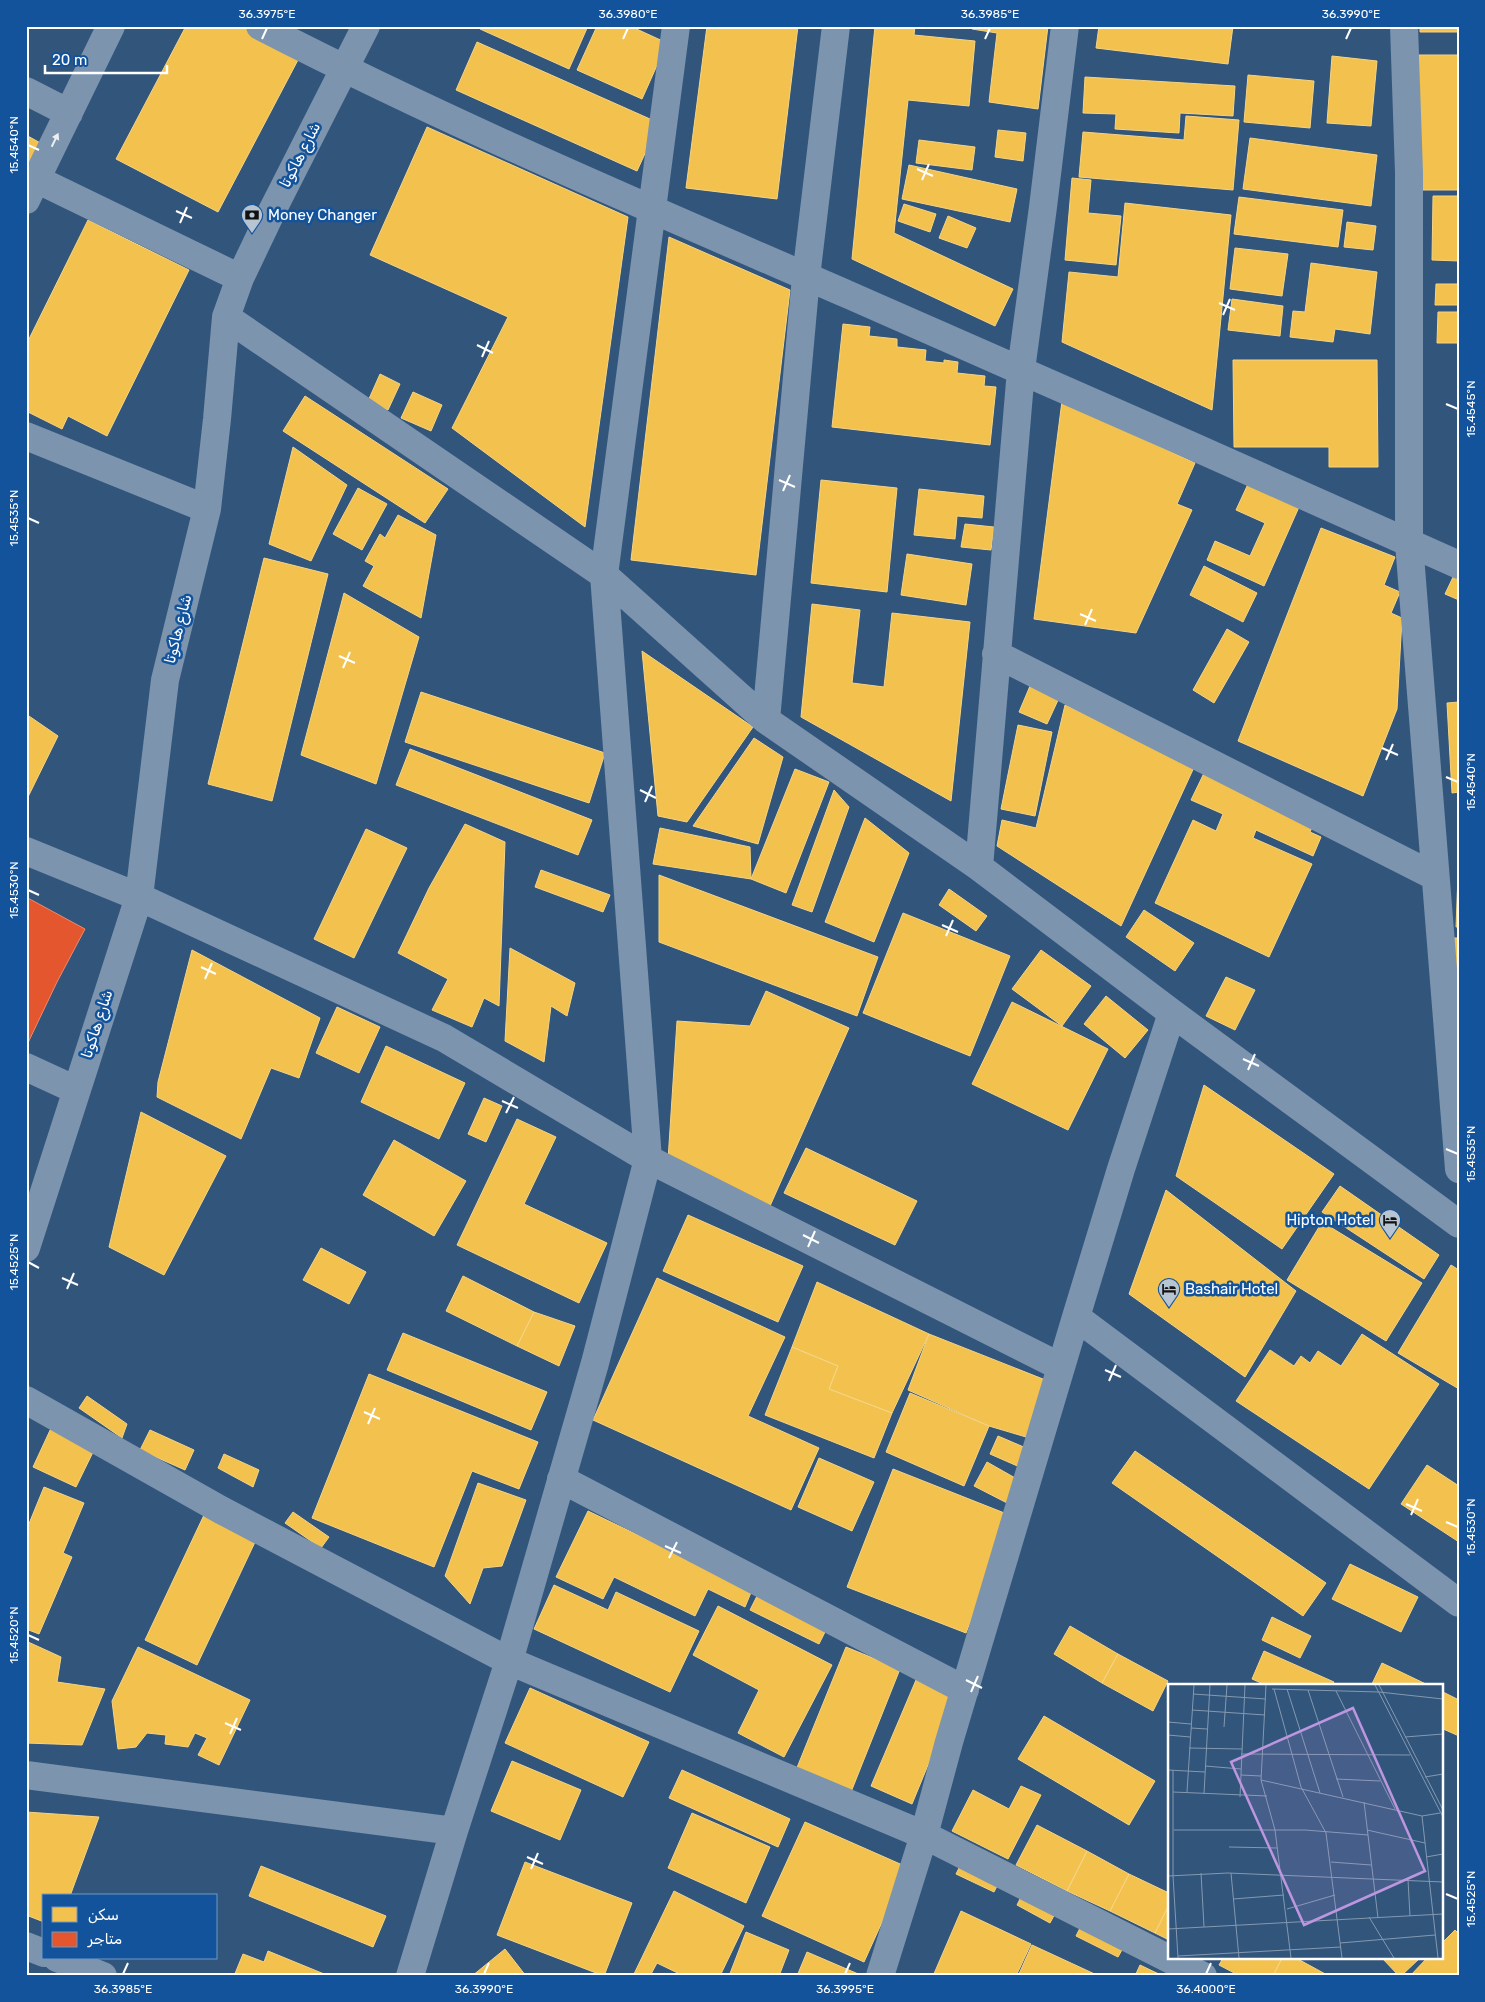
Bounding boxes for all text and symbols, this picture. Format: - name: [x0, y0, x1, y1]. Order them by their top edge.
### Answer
- text: 36.3975°E: [238, 7, 296, 21]
- text: 36.3980°E: [599, 7, 657, 21]
- text: 36.3985°E: [961, 7, 1019, 21]
- text: 36.3990°E: [1322, 7, 1380, 21]
- scale bar: [45, 42, 168, 74]
- text: 20 m: [52, 51, 87, 69]
- text: 15.4540°N: [7, 116, 21, 174]
- street label: شارع هاكوتا: [276, 119, 326, 192]
- one-way arrow: [51, 133, 59, 147]
- bank icon: Money Changer: [240, 203, 264, 234]
- place label: Money Changer: [268, 206, 377, 224]
- text: 15.4545°N: [1464, 380, 1478, 438]
- text: 15.4535°N: [7, 490, 21, 546]
- street label: شارع هاكوتا: [161, 592, 197, 666]
- text: 15.4540°N: [1464, 753, 1478, 811]
- text: 15.4530°N: [7, 861, 21, 919]
- street label: شارع هاكوتا: [77, 988, 118, 1061]
- text: 15.4535°N: [1464, 1126, 1478, 1182]
- hotel icon: Hipton Hotel: [1378, 1208, 1402, 1239]
- place label: Hipton Hotel: [1286, 1211, 1374, 1229]
- text: 15.4525°N: [7, 1234, 21, 1290]
- hotel icon: Bashair Hotel: [1157, 1277, 1181, 1308]
- place label: Bashair Hotel: [1185, 1280, 1278, 1298]
- text: 15.4530°N: [1464, 1498, 1478, 1556]
- text: 15.4520°N: [7, 1606, 21, 1664]
- inset map: [1168, 1684, 1442, 1960]
- text: 15.4525°N: [1464, 1871, 1478, 1927]
- legend: [42, 1894, 218, 1960]
- text: سكن: [88, 1906, 119, 1924]
- text: متاجر: [87, 1930, 122, 1948]
- text: 36.3985°E: [94, 1982, 152, 1996]
- text: 36.3990°E: [455, 1982, 513, 1996]
- text: 36.3995°E: [816, 1982, 874, 1996]
- text: 36.4000°E: [1176, 1982, 1236, 1996]

